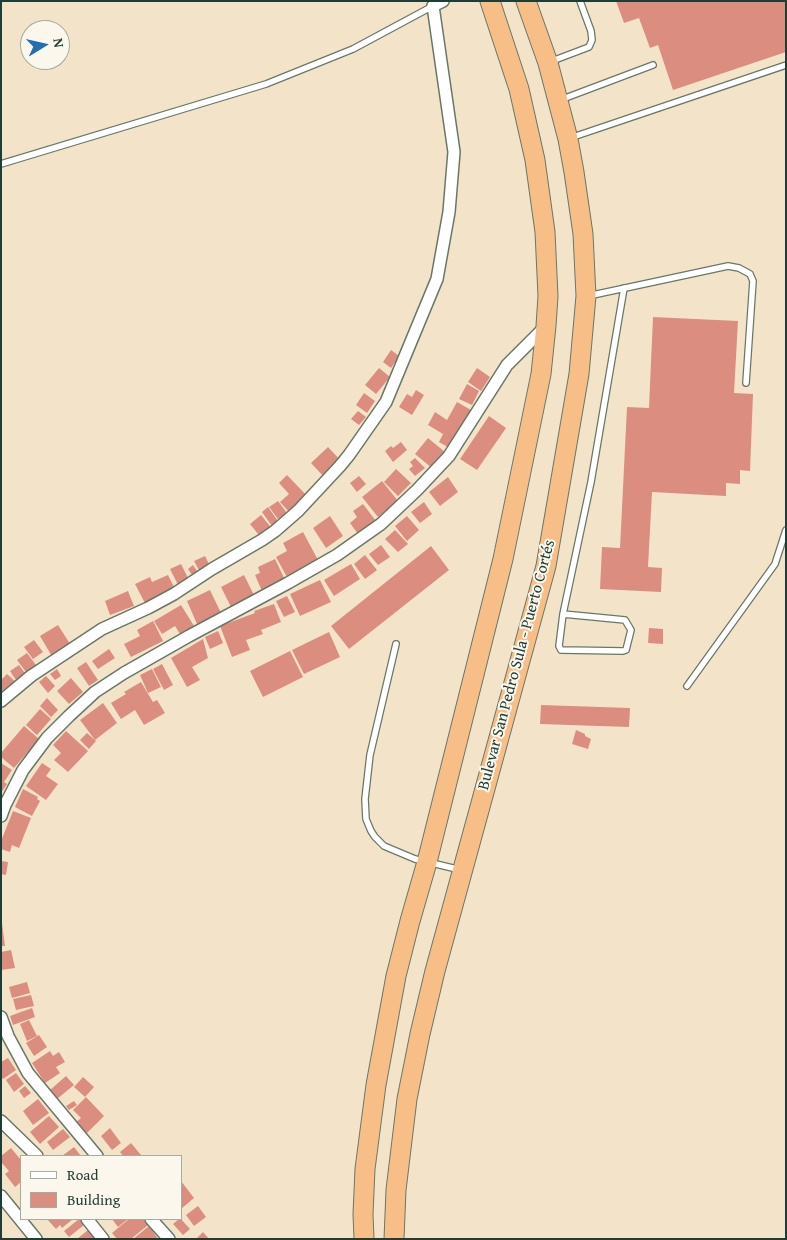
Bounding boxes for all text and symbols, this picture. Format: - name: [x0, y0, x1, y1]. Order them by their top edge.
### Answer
- north arrow: [20, 20, 70, 70]
- text: N: [48, 37, 69, 49]
- street label: Bulevar San Pedro Sula - Puerto Cortés: [474, 538, 560, 792]
- legend: [20, 1155, 182, 1220]
- text: Road: [67, 1164, 98, 1185]
- text: Building: [67, 1189, 120, 1210]

